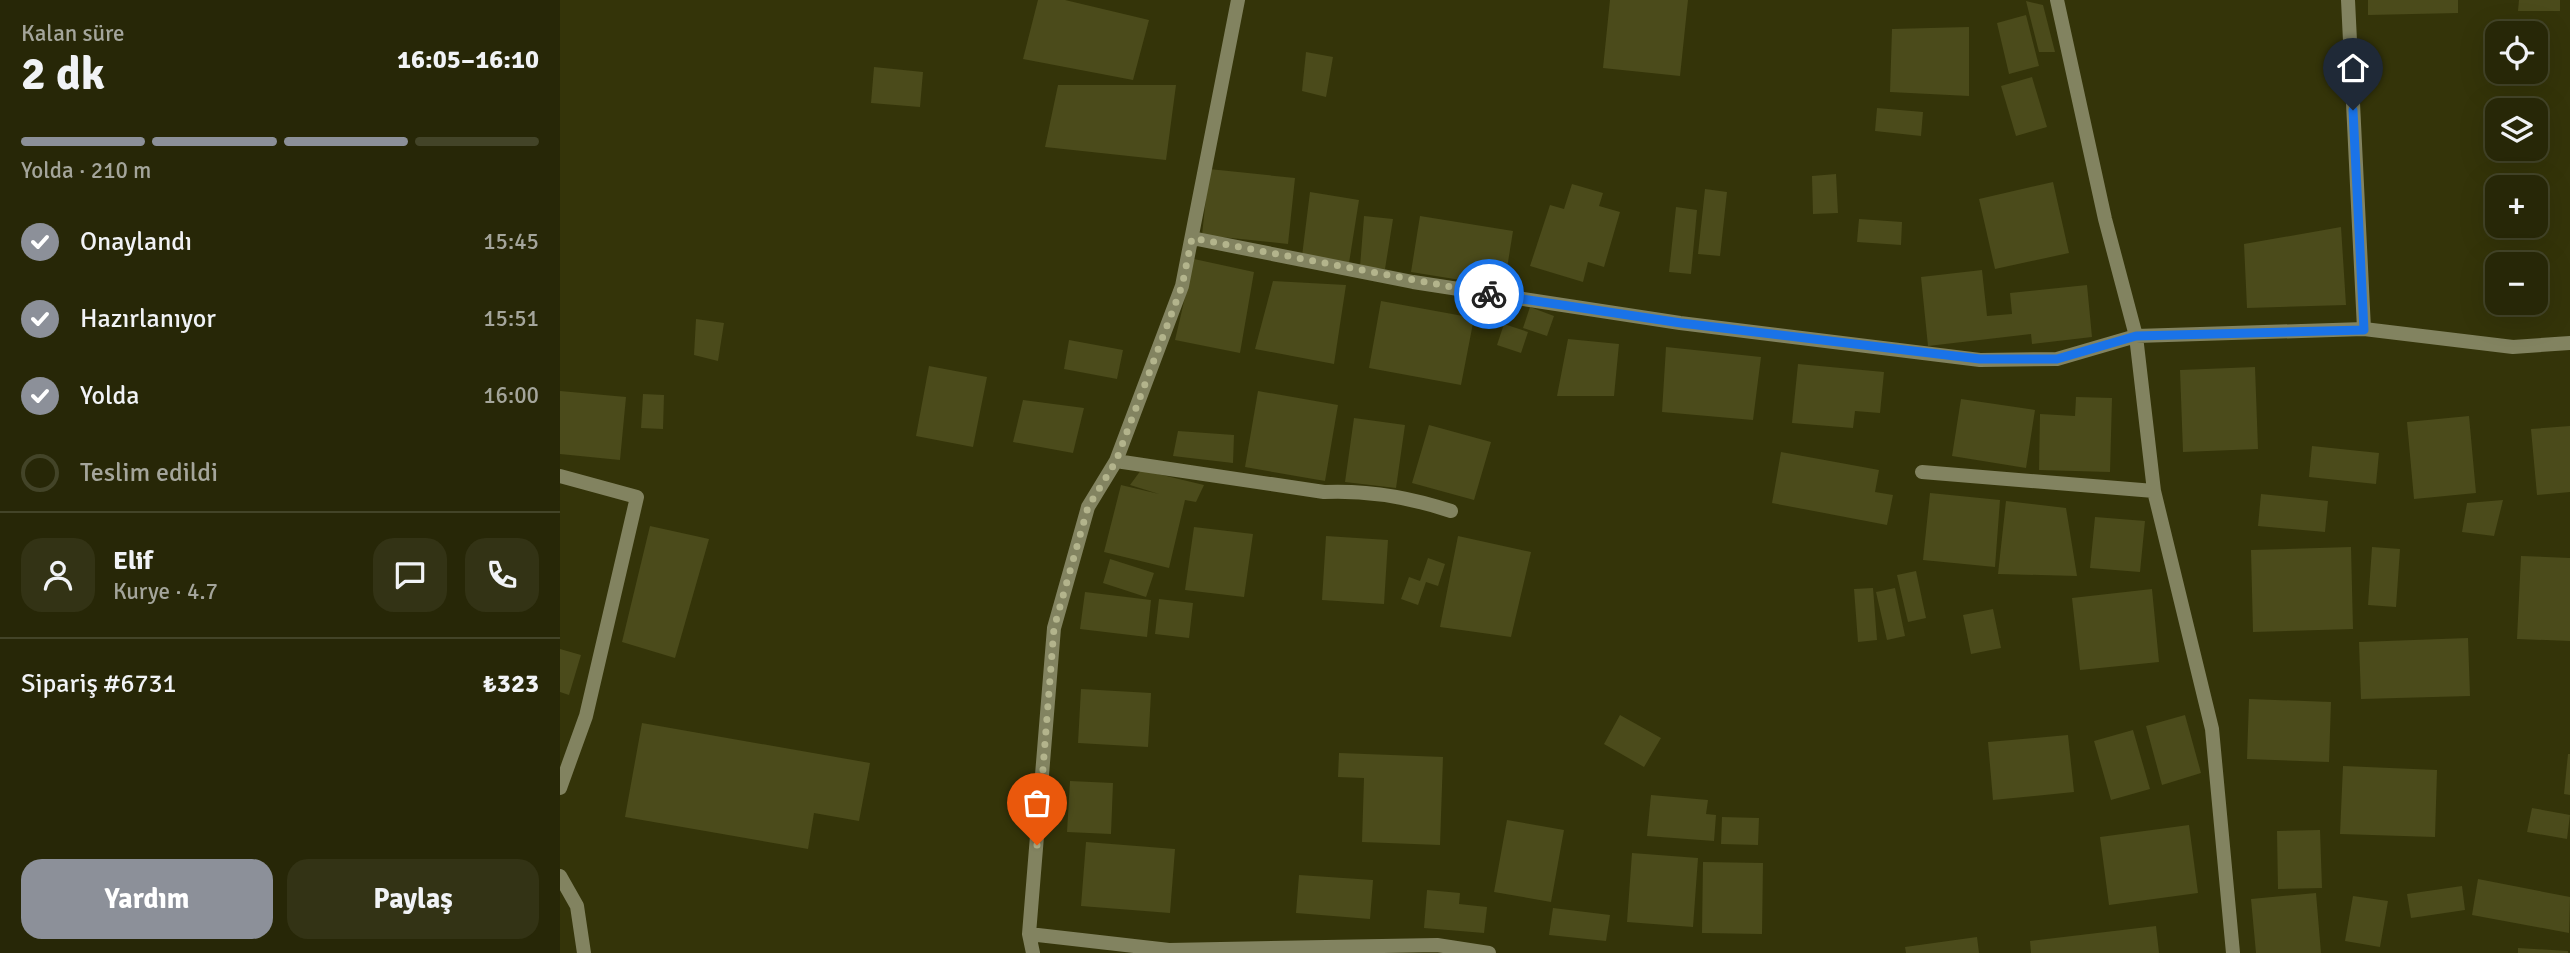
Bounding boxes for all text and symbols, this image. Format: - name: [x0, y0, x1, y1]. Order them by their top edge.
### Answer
- text: Kalan süre: [21, 19, 125, 48]
- map controls: [2485, 21, 2548, 315]
- button: locate: [2485, 21, 2548, 84]
- pin: [2323, 38, 2383, 110]
- text: 16:05–16:10: [397, 44, 539, 76]
- text: 2 dk: [21, 46, 105, 102]
- icon: home: [2334, 49, 2372, 87]
- button: layers: [2485, 98, 2548, 161]
- text: Yolda · 210 m: [21, 156, 151, 185]
- button: +: [2485, 175, 2548, 238]
- icon: check: [21, 223, 59, 261]
- text: Onaylandı: [80, 226, 192, 258]
- text: 15:45: [483, 227, 539, 256]
- button: −: [2485, 252, 2548, 315]
- courier: [1454, 259, 1524, 329]
- icon: bike: [1470, 275, 1508, 313]
- icon: check: [21, 300, 59, 338]
- text: Hazırlanıyor: [80, 303, 216, 335]
- text: 15:51: [483, 304, 539, 333]
- icon: check: [21, 377, 59, 415]
- text: Yolda: [80, 380, 140, 412]
- text: 16:00: [483, 381, 539, 410]
- text: Teslim edildi: [80, 457, 218, 489]
- button: person: [21, 538, 95, 612]
- button: chat: [373, 538, 447, 612]
- button: phone: [465, 538, 539, 612]
- text: Elif: [113, 545, 153, 577]
- text: Kurye · 4.7: [113, 577, 218, 606]
- text: Sipariş #6731: [21, 668, 177, 700]
- text: ₺323: [483, 668, 539, 700]
- pin: [1007, 773, 1067, 845]
- icon: bag: [1018, 784, 1056, 822]
- button: Yardım: [21, 859, 273, 939]
- button: Paylaş: [287, 859, 539, 939]

